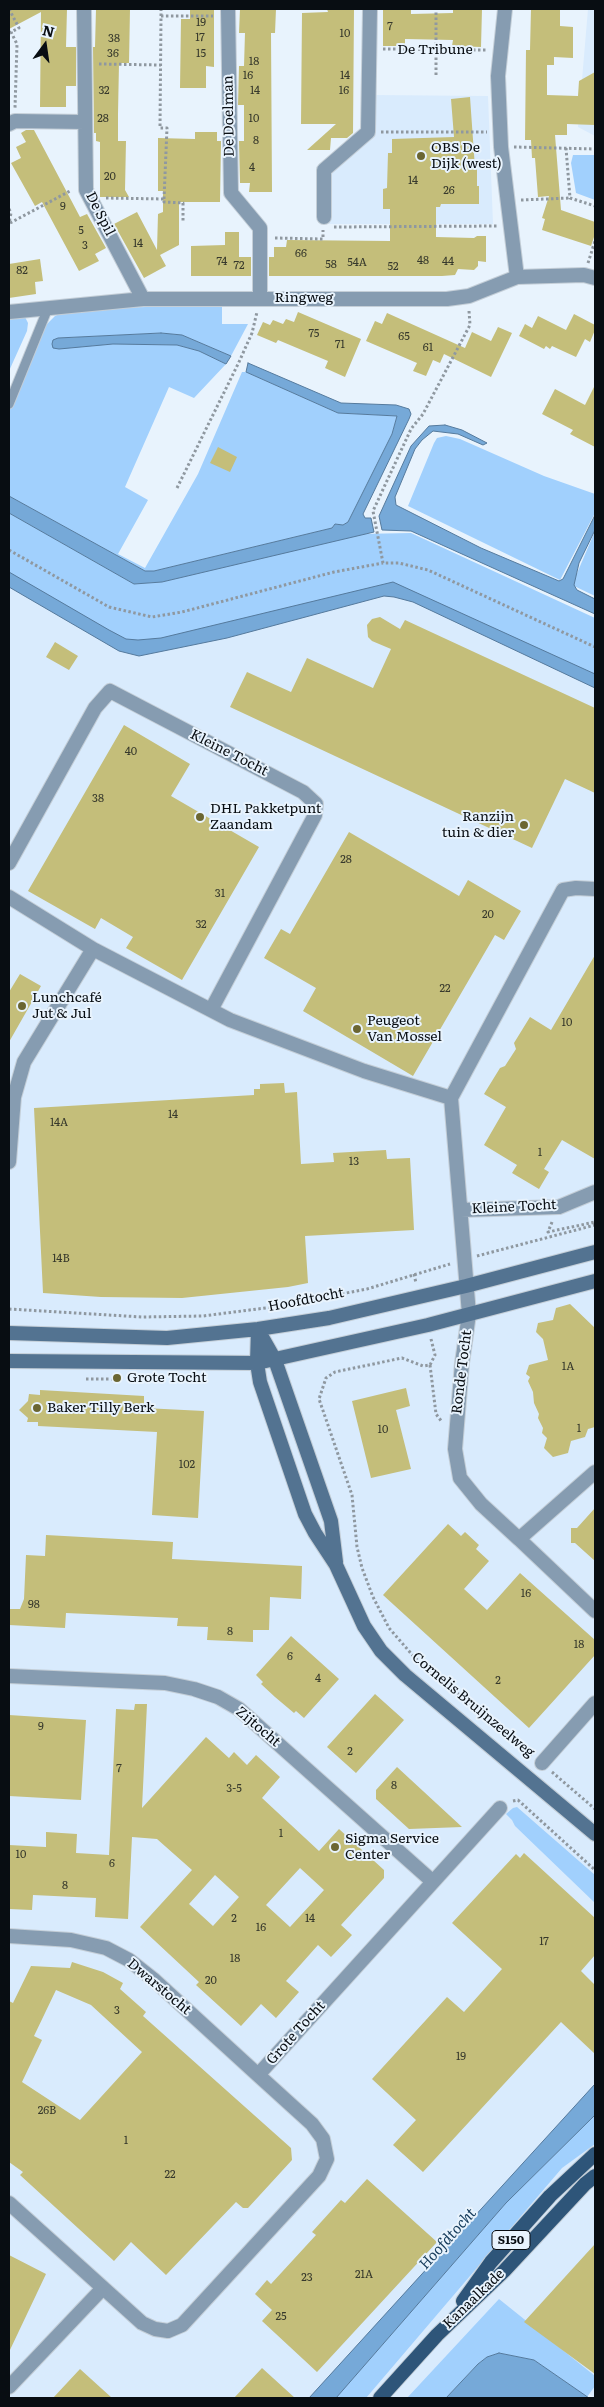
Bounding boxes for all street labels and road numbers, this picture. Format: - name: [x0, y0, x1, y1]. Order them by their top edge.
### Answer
- street label: De Tribune: [397, 42, 473, 58]
- street label: De Doelman: [220, 75, 238, 157]
- street label: De Spil: [82, 189, 118, 239]
- street label: Ringweg: [275, 290, 333, 306]
- street label: Kleine Tocht: [187, 726, 271, 780]
- street label: Kleine Tocht: [471, 1196, 557, 1218]
- street label: Hoofdtocht: [267, 1284, 345, 1316]
- street label: Ronde Tocht: [449, 1329, 475, 1415]
- street label: Cornelis Bruijnzeelweg: [408, 1649, 538, 1761]
- street label: Zijtocht: [232, 1704, 284, 1750]
- street label: Dwarstocht: [124, 1955, 194, 2019]
- street label: Grote Tocht: [263, 1998, 329, 2068]
- road number: S150: [492, 2230, 530, 2250]
- street label: Kanaalkade: [440, 2266, 508, 2332]

